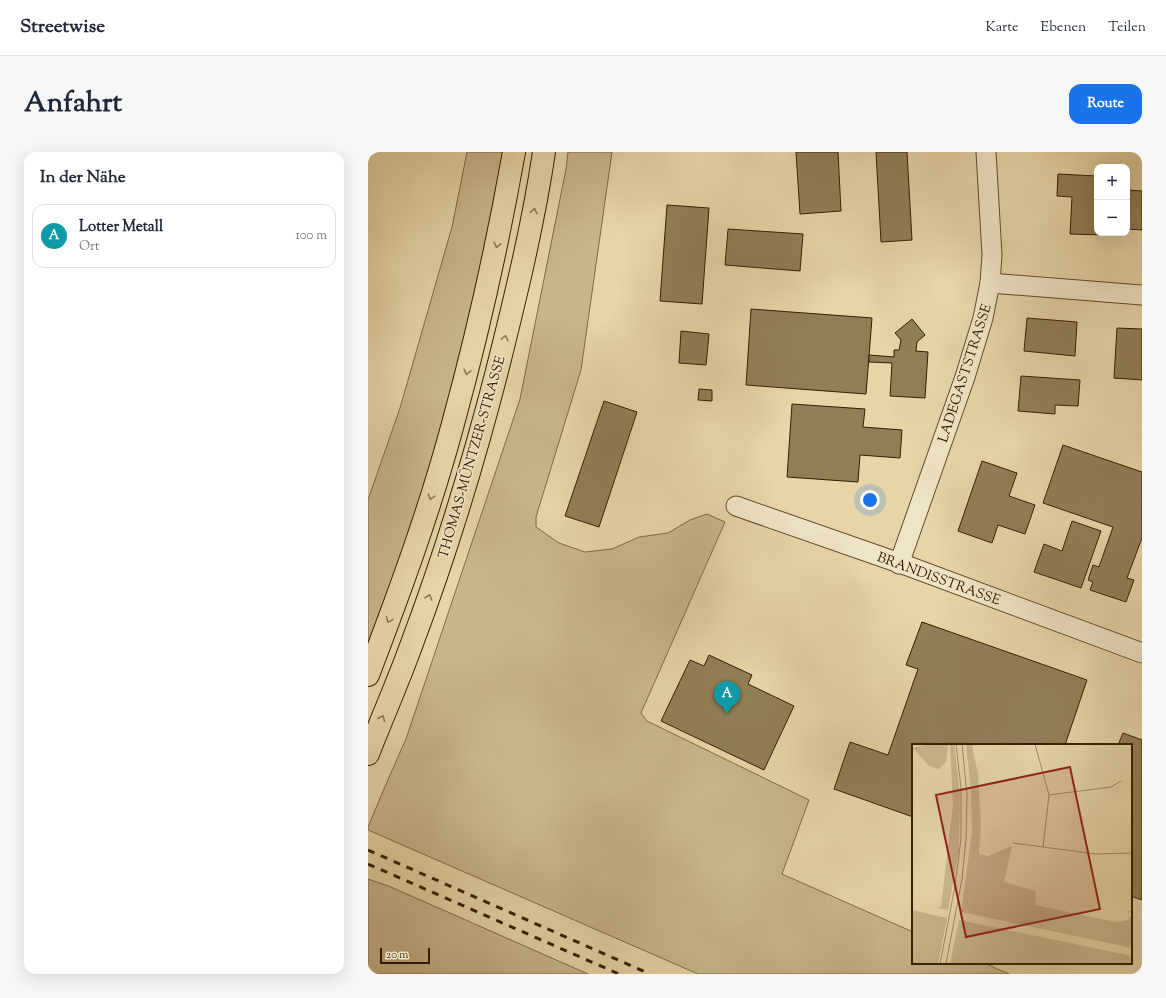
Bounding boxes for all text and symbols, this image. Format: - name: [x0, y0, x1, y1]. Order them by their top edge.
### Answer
- text: Streetwise: [20, 14, 105, 41]
- text: Karte: [986, 18, 1019, 38]
- text: Ebenen: [1041, 18, 1086, 38]
- text: Teilen: [1108, 18, 1146, 38]
- text: Anfahrt: [24, 84, 122, 124]
- button: Route: [1069, 84, 1142, 124]
- map controls: [1094, 164, 1130, 236]
- button: +: [1094, 164, 1130, 200]
- text: In der Nähe: [40, 166, 126, 190]
- button: −: [1094, 200, 1130, 236]
- one-way arrow: [529, 208, 538, 214]
- text: Lotter Metall: [79, 217, 163, 238]
- text: A: [49, 227, 59, 245]
- text: 100 m: [295, 227, 327, 245]
- text: Ort: [79, 238, 99, 256]
- one-way arrow: [493, 242, 501, 249]
- street label: LADEGASTSTRASSE: [934, 301, 998, 446]
- one-way arrow: [501, 335, 509, 341]
- street label: THOMAS-MÜNTZER-STRASSE: [433, 353, 512, 561]
- one-way arrow: [463, 369, 471, 375]
- your location: [860, 490, 880, 510]
- one-way arrow: [427, 493, 436, 500]
- street label: BRANDISSTRASSE: [874, 548, 1003, 612]
- one-way arrow: [424, 593, 433, 600]
- one-way arrow: [385, 616, 393, 623]
- pin: A: [714, 681, 740, 714]
- one-way arrow: [378, 714, 386, 721]
- inset map: [912, 744, 1132, 964]
- scale bar: [380, 946, 430, 965]
- text: 20 m: [386, 947, 408, 963]

